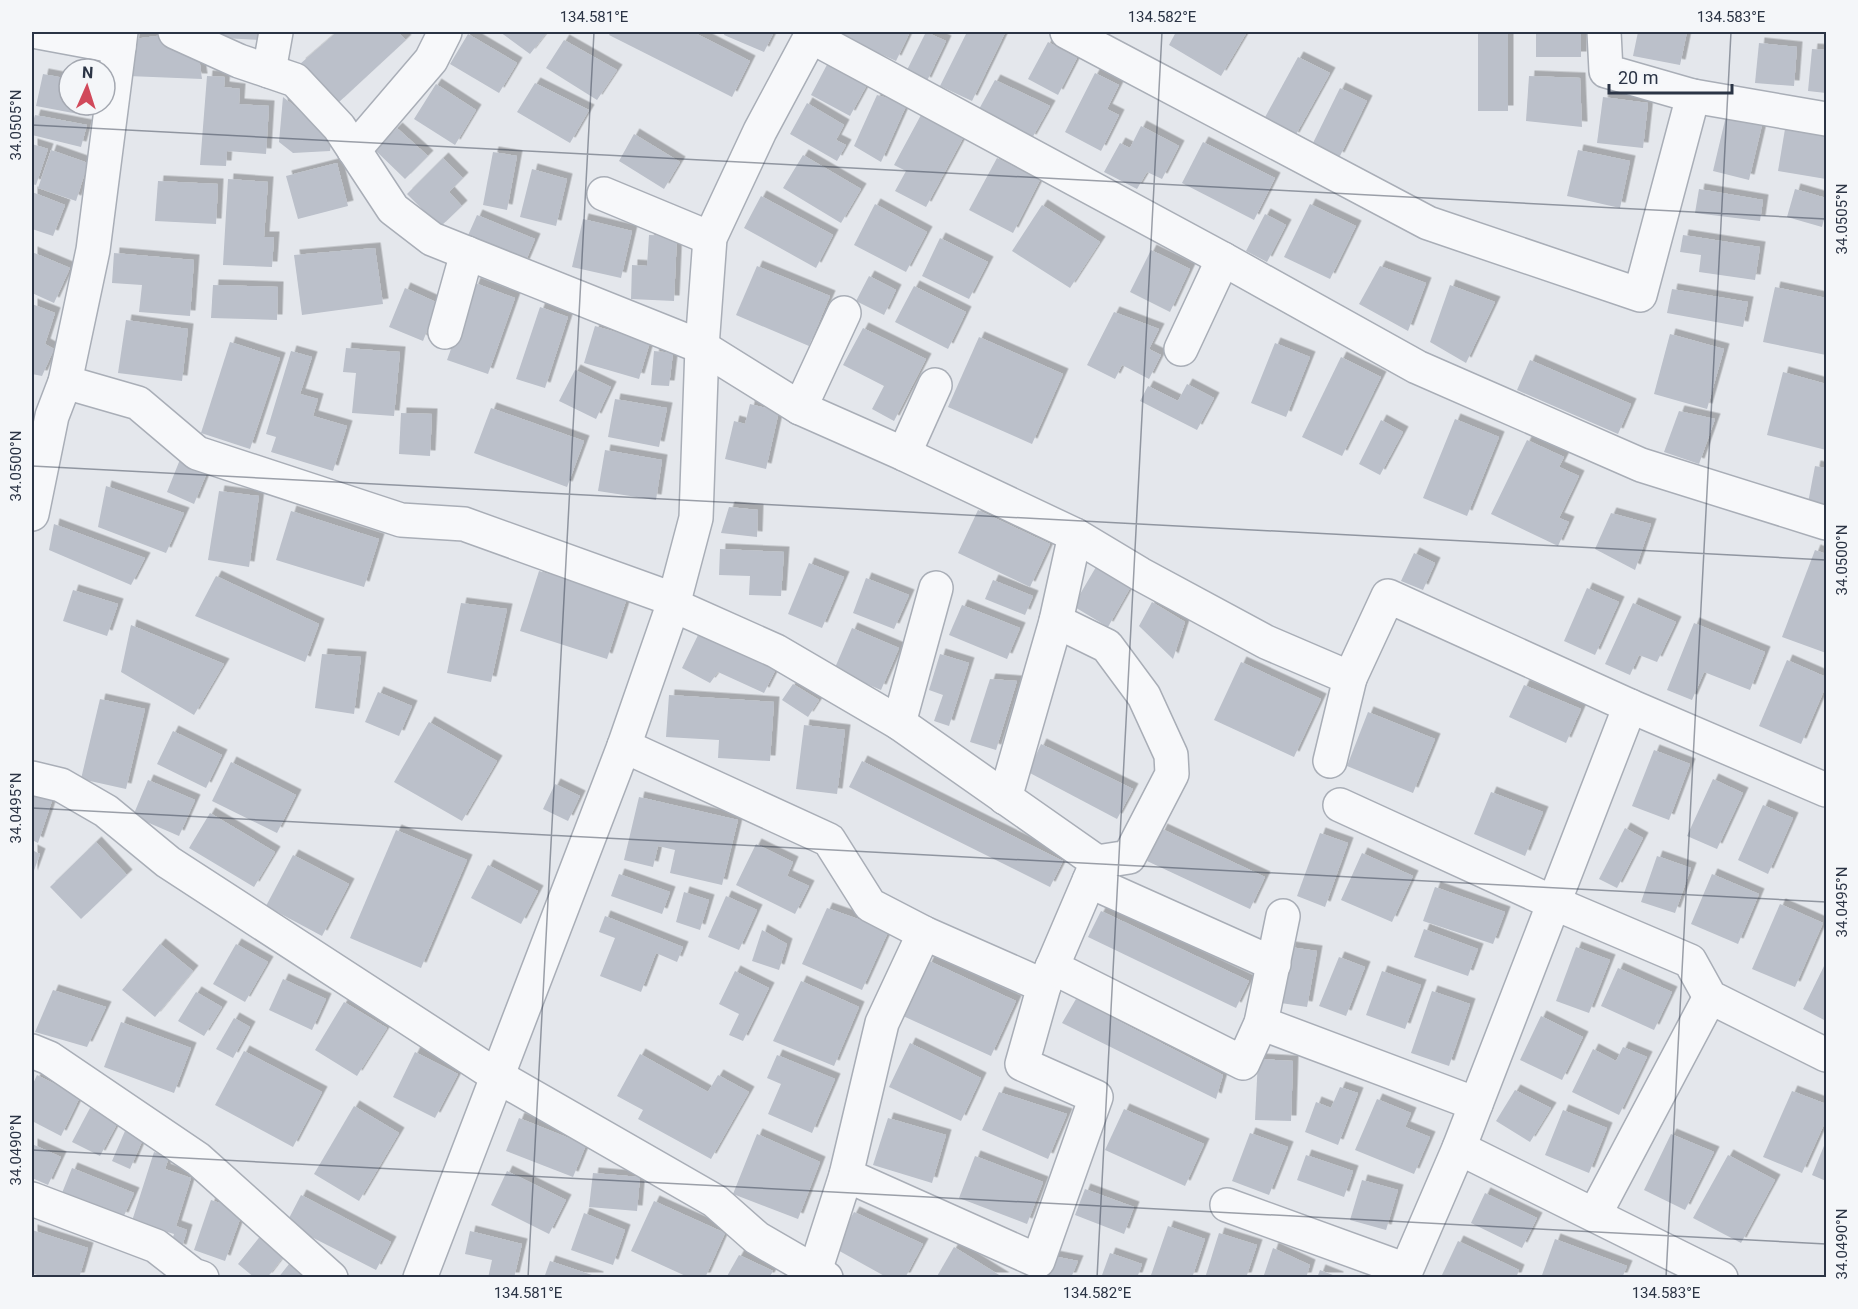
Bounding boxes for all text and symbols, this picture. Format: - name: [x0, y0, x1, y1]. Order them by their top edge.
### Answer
- text: 134.581°E: [560, 8, 629, 26]
- text: 134.582°E: [1128, 8, 1197, 26]
- text: 134.583°E: [1697, 8, 1766, 26]
- north arrow: [57, 57, 117, 117]
- scale bar: [1609, 57, 1732, 95]
- text: N: [82, 63, 94, 82]
- text: 20 m: [1618, 67, 1658, 88]
- text: 34.0505°N: [7, 90, 25, 160]
- text: 34.0505°N: [1833, 184, 1851, 254]
- text: 34.0500°N: [7, 431, 25, 501]
- text: 34.0500°N: [1833, 525, 1851, 595]
- text: 34.0495°N: [7, 773, 25, 843]
- text: 34.0495°N: [1833, 867, 1851, 937]
- text: 34.0490°N: [7, 1115, 25, 1185]
- text: 34.0490°N: [1833, 1209, 1851, 1279]
- text: 134.581°E: [494, 1284, 563, 1302]
- text: 134.582°E: [1063, 1284, 1132, 1302]
- text: 134.583°E: [1632, 1284, 1701, 1302]

